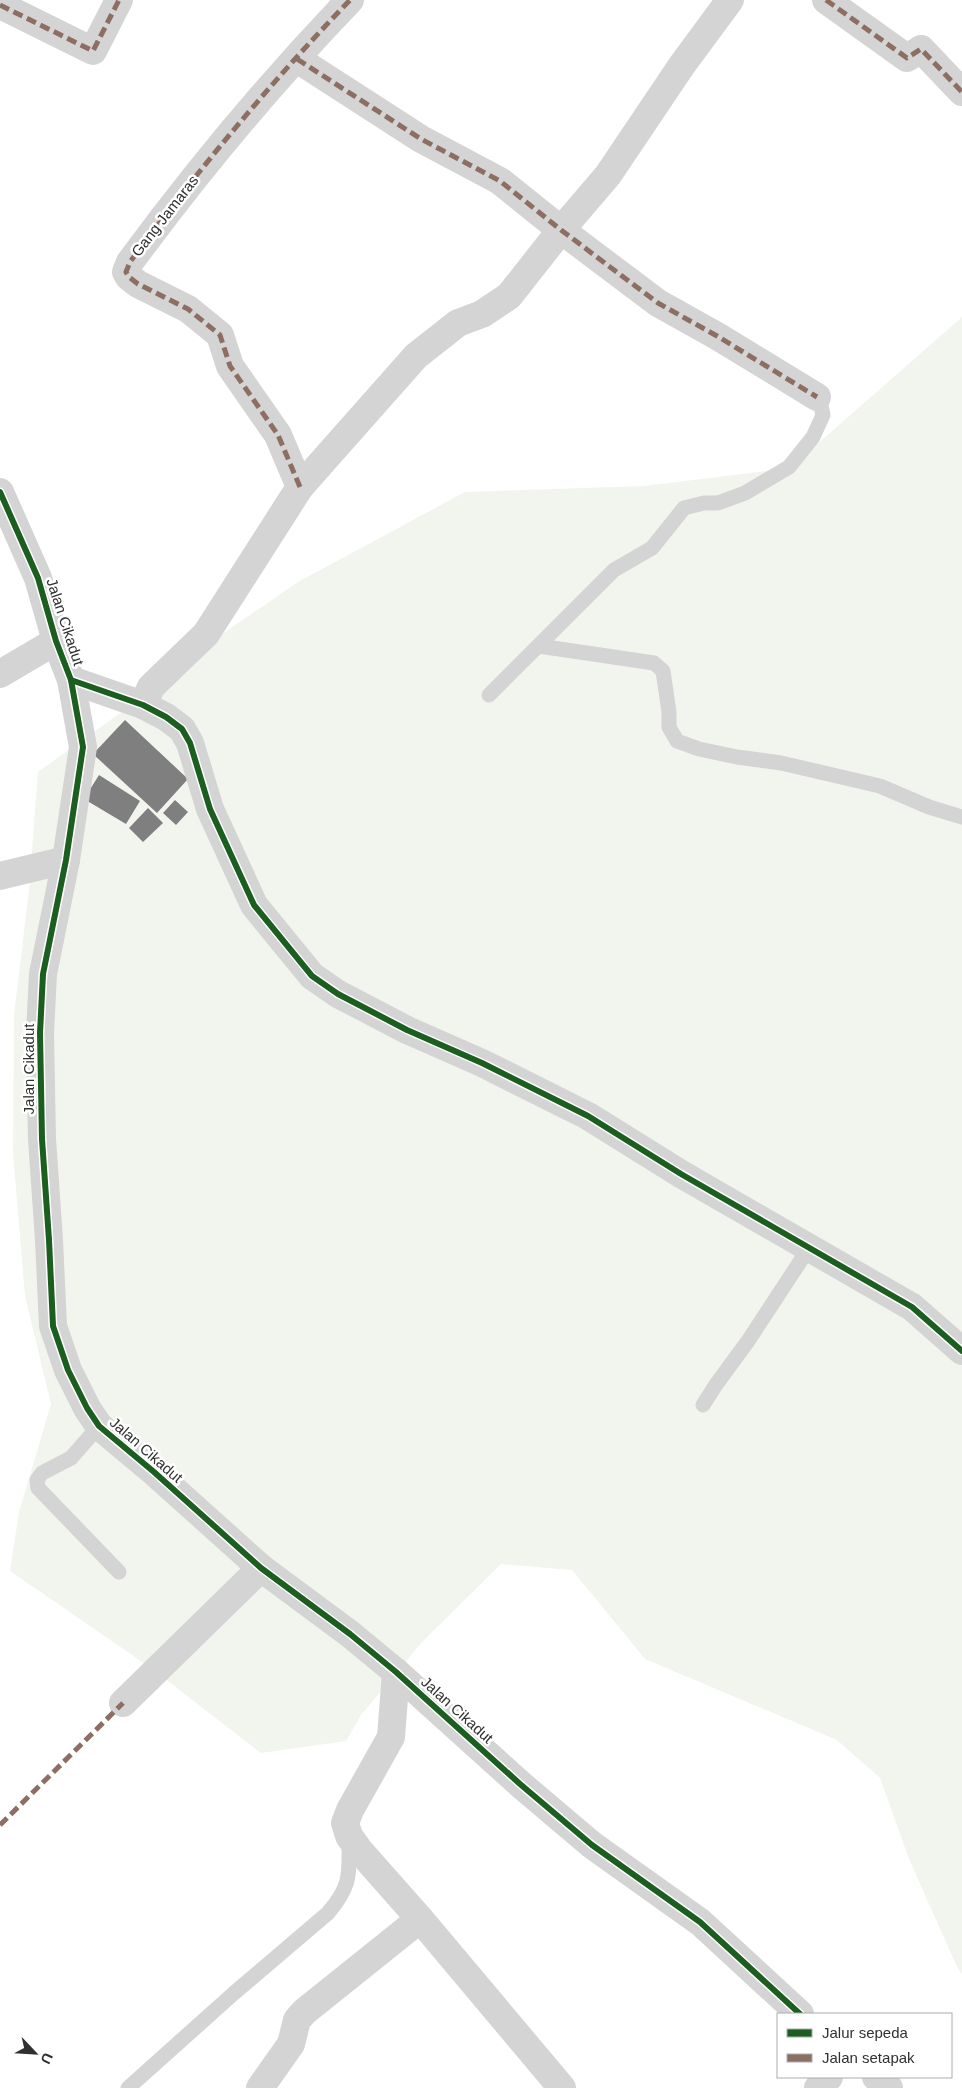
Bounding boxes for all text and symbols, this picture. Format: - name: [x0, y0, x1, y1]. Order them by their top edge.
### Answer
- street label: Gang Jamaras: [128, 172, 202, 260]
- street label: Jalan Cikadut: [43, 576, 88, 668]
- street label: Jalan Cikadut: [20, 1023, 37, 1114]
- street label: Jalan Cikadut: [106, 1413, 187, 1486]
- street label: Jalan Cikadut: [418, 1673, 497, 1747]
- legend: [777, 2013, 952, 2078]
- text: Jalur sepeda: [822, 2024, 909, 2041]
- north arrow: [10, 2028, 60, 2078]
- text: Jalan setapak: [822, 2049, 915, 2066]
- text: U: [37, 2051, 56, 2066]

